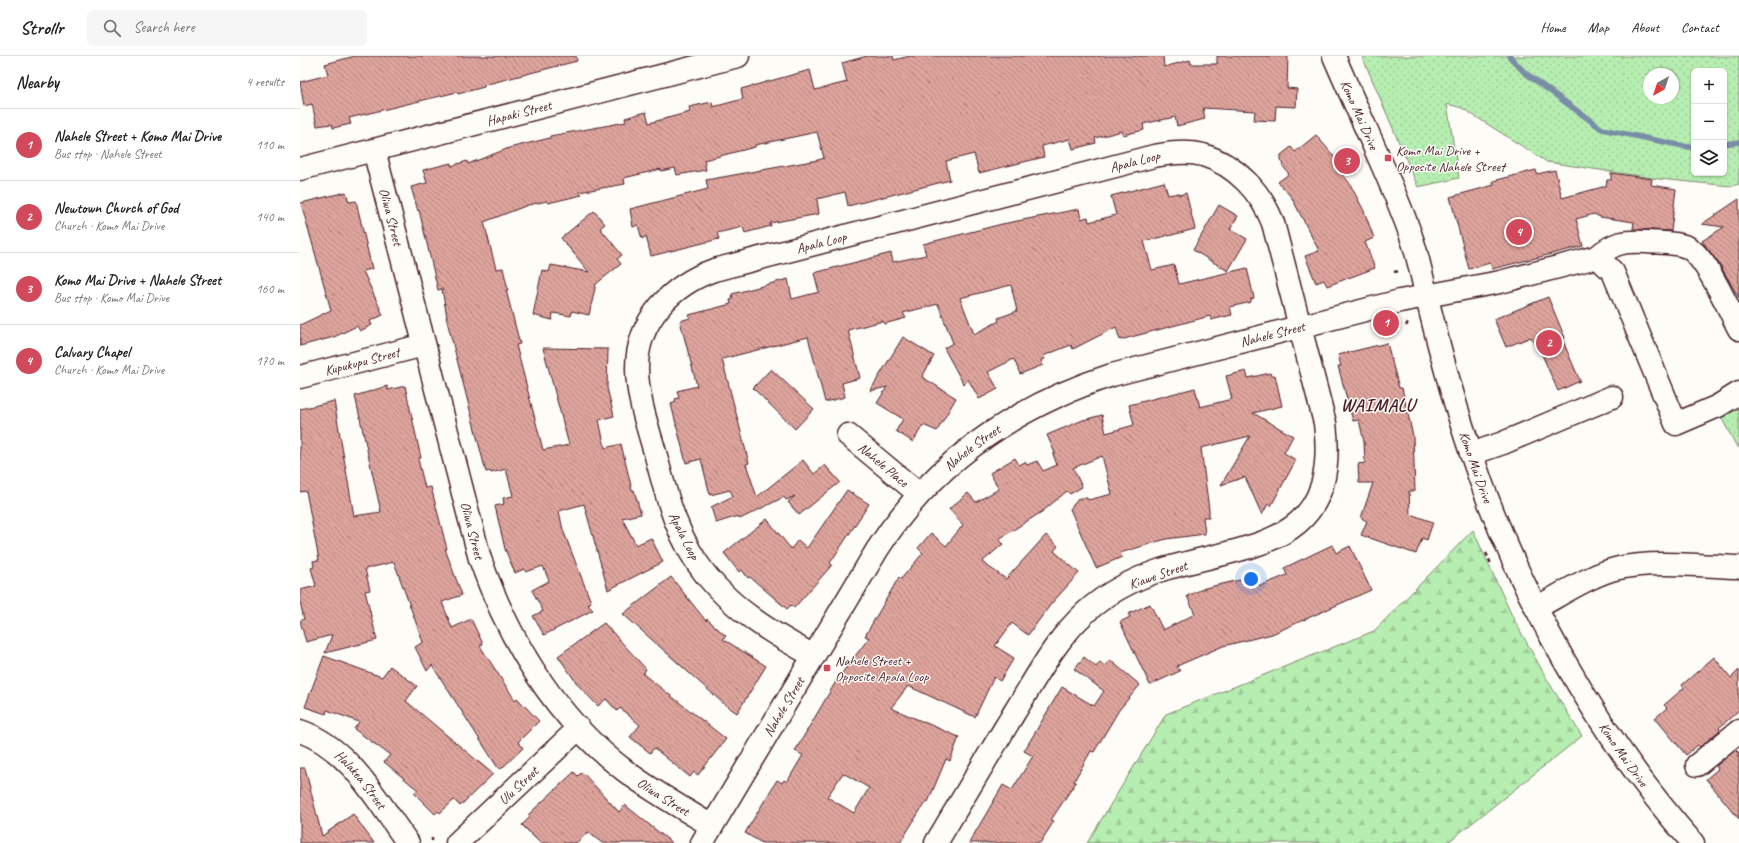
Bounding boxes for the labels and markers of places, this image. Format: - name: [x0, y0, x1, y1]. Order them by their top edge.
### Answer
- place label: Komo Mai Drive + Opposite Nahele Street: [1396, 142, 1507, 175]
- pin: 3: [1334, 146, 1360, 176]
- marker: Komo Mai Drive + Opposite Nahele Street: [1383, 153, 1393, 163]
- pin: 4: [1506, 217, 1532, 247]
- pin: 1: [1373, 308, 1399, 338]
- pin: 2: [1536, 328, 1562, 358]
- place label: Nahele Street + Opposite Apala Loop: [835, 652, 929, 685]
- marker: Nahele Street + Opposite Apala Loop: [822, 663, 832, 673]

